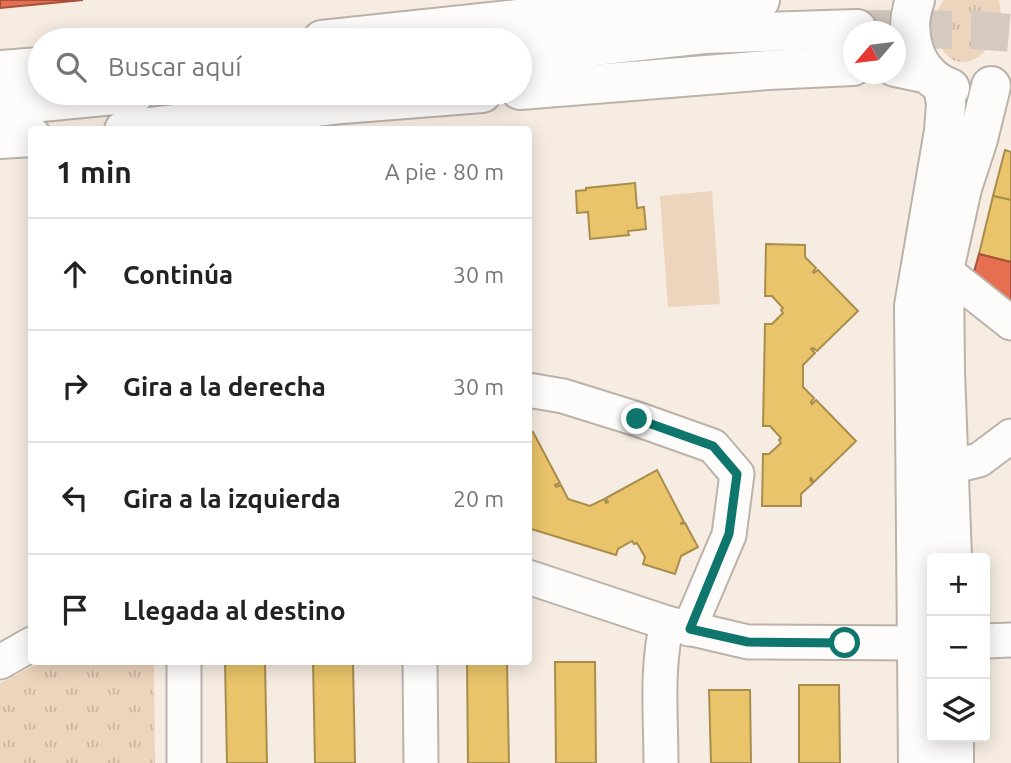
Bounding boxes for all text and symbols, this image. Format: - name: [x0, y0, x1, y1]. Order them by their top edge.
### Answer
- north arrow: [843, 21, 906, 84]
- search box: [28, 28, 532, 105]
- icon: search: [52, 48, 90, 86]
- text: Buscar aquí: [108, 52, 242, 81]
- text: 1 min: [56, 155, 132, 189]
- text: A pie · 80 m: [385, 159, 504, 184]
- icon: ahead: [56, 255, 94, 293]
- text: Continúa: [123, 260, 233, 289]
- text: 30 m: [453, 262, 504, 287]
- icon: right: [56, 367, 94, 405]
- text: Gira a la derecha: [123, 372, 326, 401]
- text: 30 m: [453, 374, 504, 399]
- route end: [621, 403, 652, 434]
- icon: left: [56, 479, 94, 517]
- text: Gira a la izquierda: [123, 484, 341, 513]
- text: 20 m: [453, 486, 504, 511]
- map controls: [927, 553, 990, 742]
- button: +: [927, 553, 990, 616]
- icon: arrive: [56, 591, 94, 629]
- text: Llegada al destino: [123, 596, 346, 625]
- button: −: [927, 616, 990, 679]
- route start: [829, 627, 860, 658]
- button: layers: [927, 679, 990, 742]

